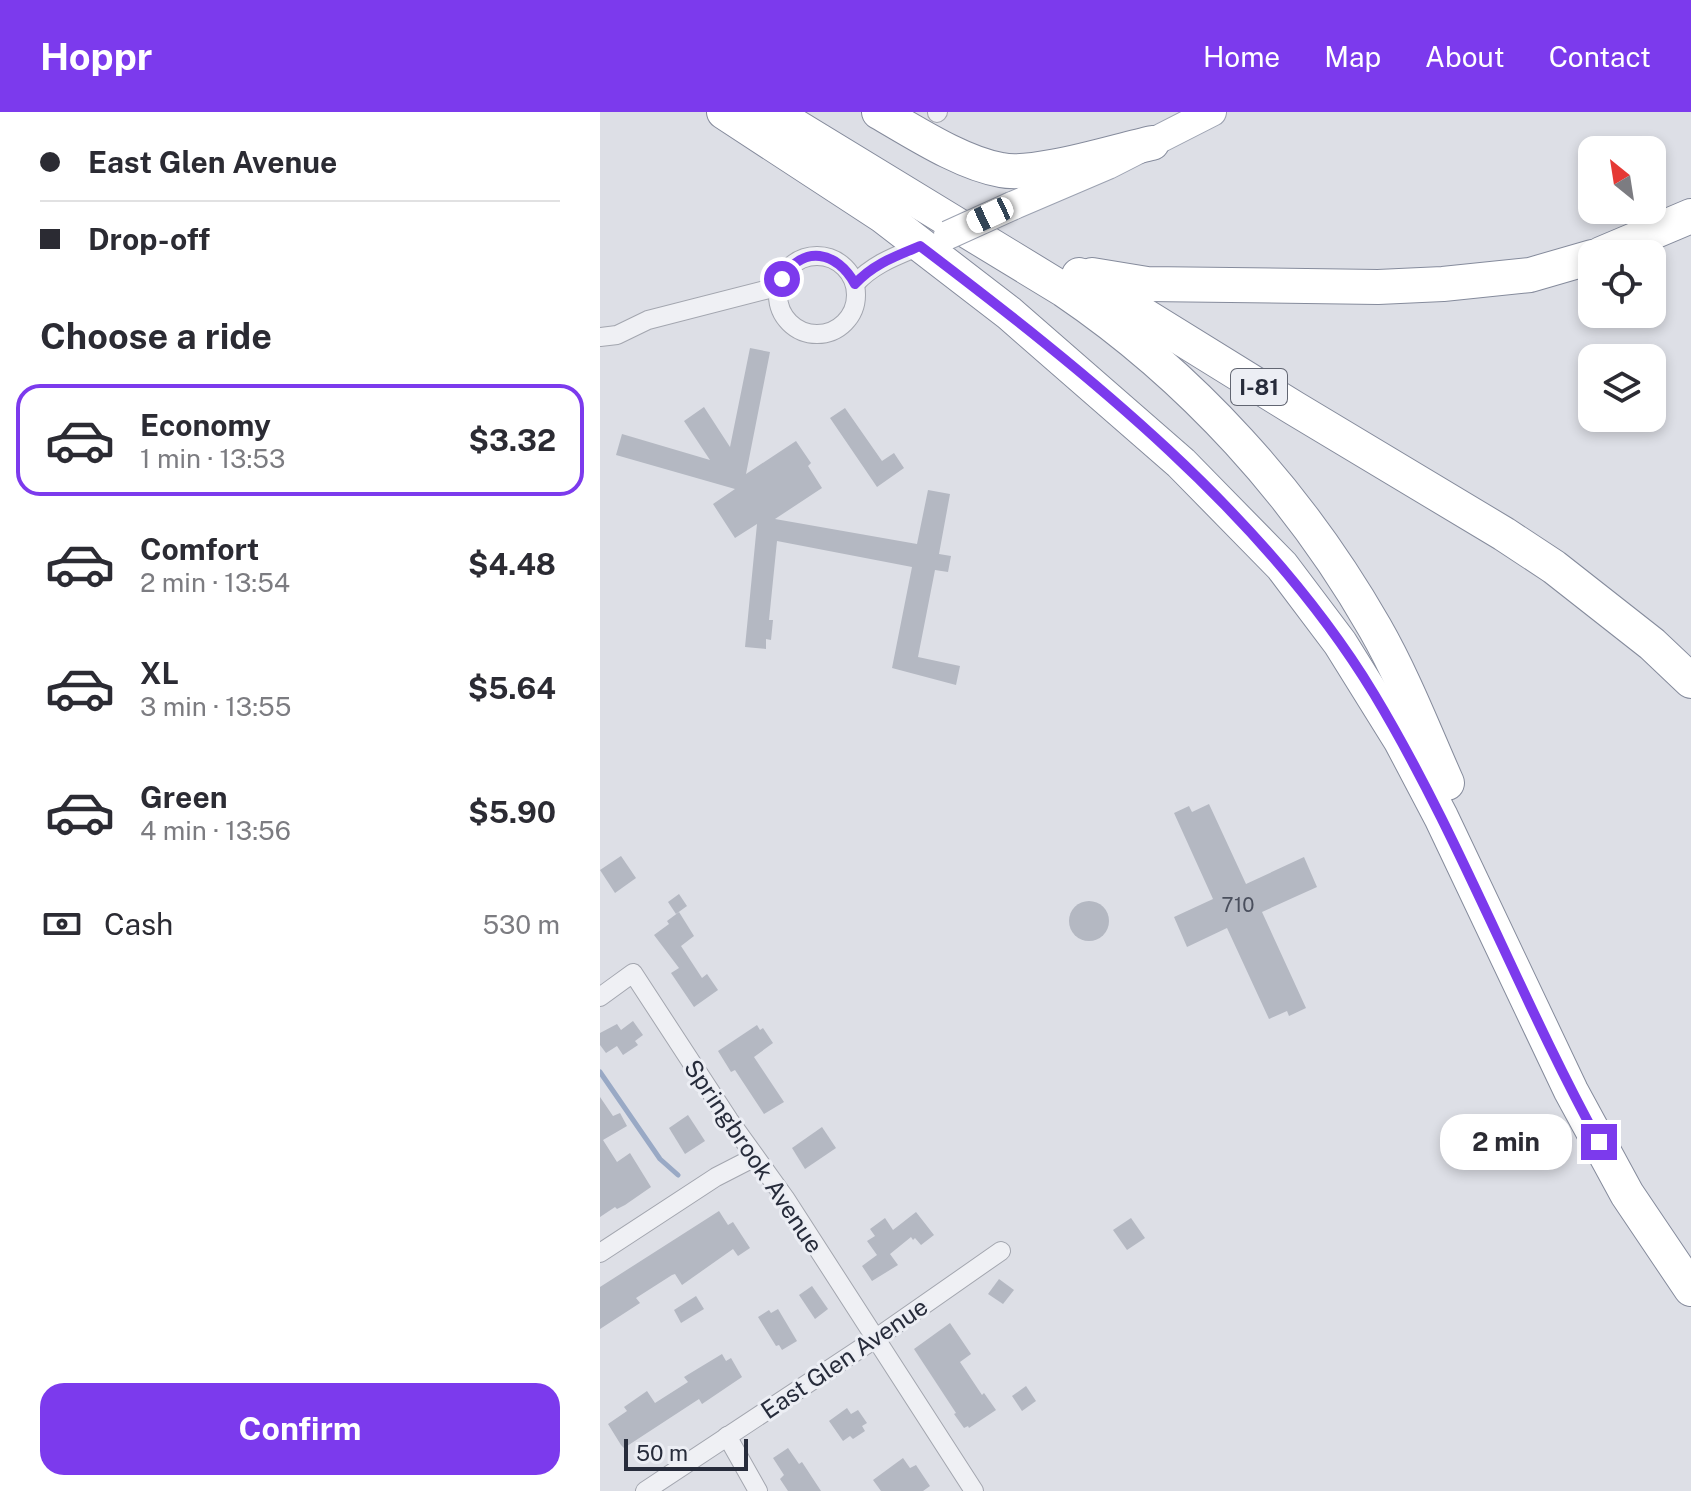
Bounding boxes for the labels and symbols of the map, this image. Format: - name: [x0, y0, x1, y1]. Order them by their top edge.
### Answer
- north arrow: [1578, 136, 1666, 224]
- car: [963, 194, 1017, 236]
- route start: [764, 261, 800, 297]
- road number: I-81: [1231, 369, 1287, 405]
- house number: 710: [1222, 893, 1254, 917]
- street label: Springbrook Avenue: [679, 1054, 829, 1258]
- callout: 2 min: [1439, 1114, 1571, 1170]
- route end: [1581, 1124, 1617, 1160]
- street label: East Glen Avenue: [755, 1292, 933, 1424]
- scale bar: [624, 1435, 748, 1471]

